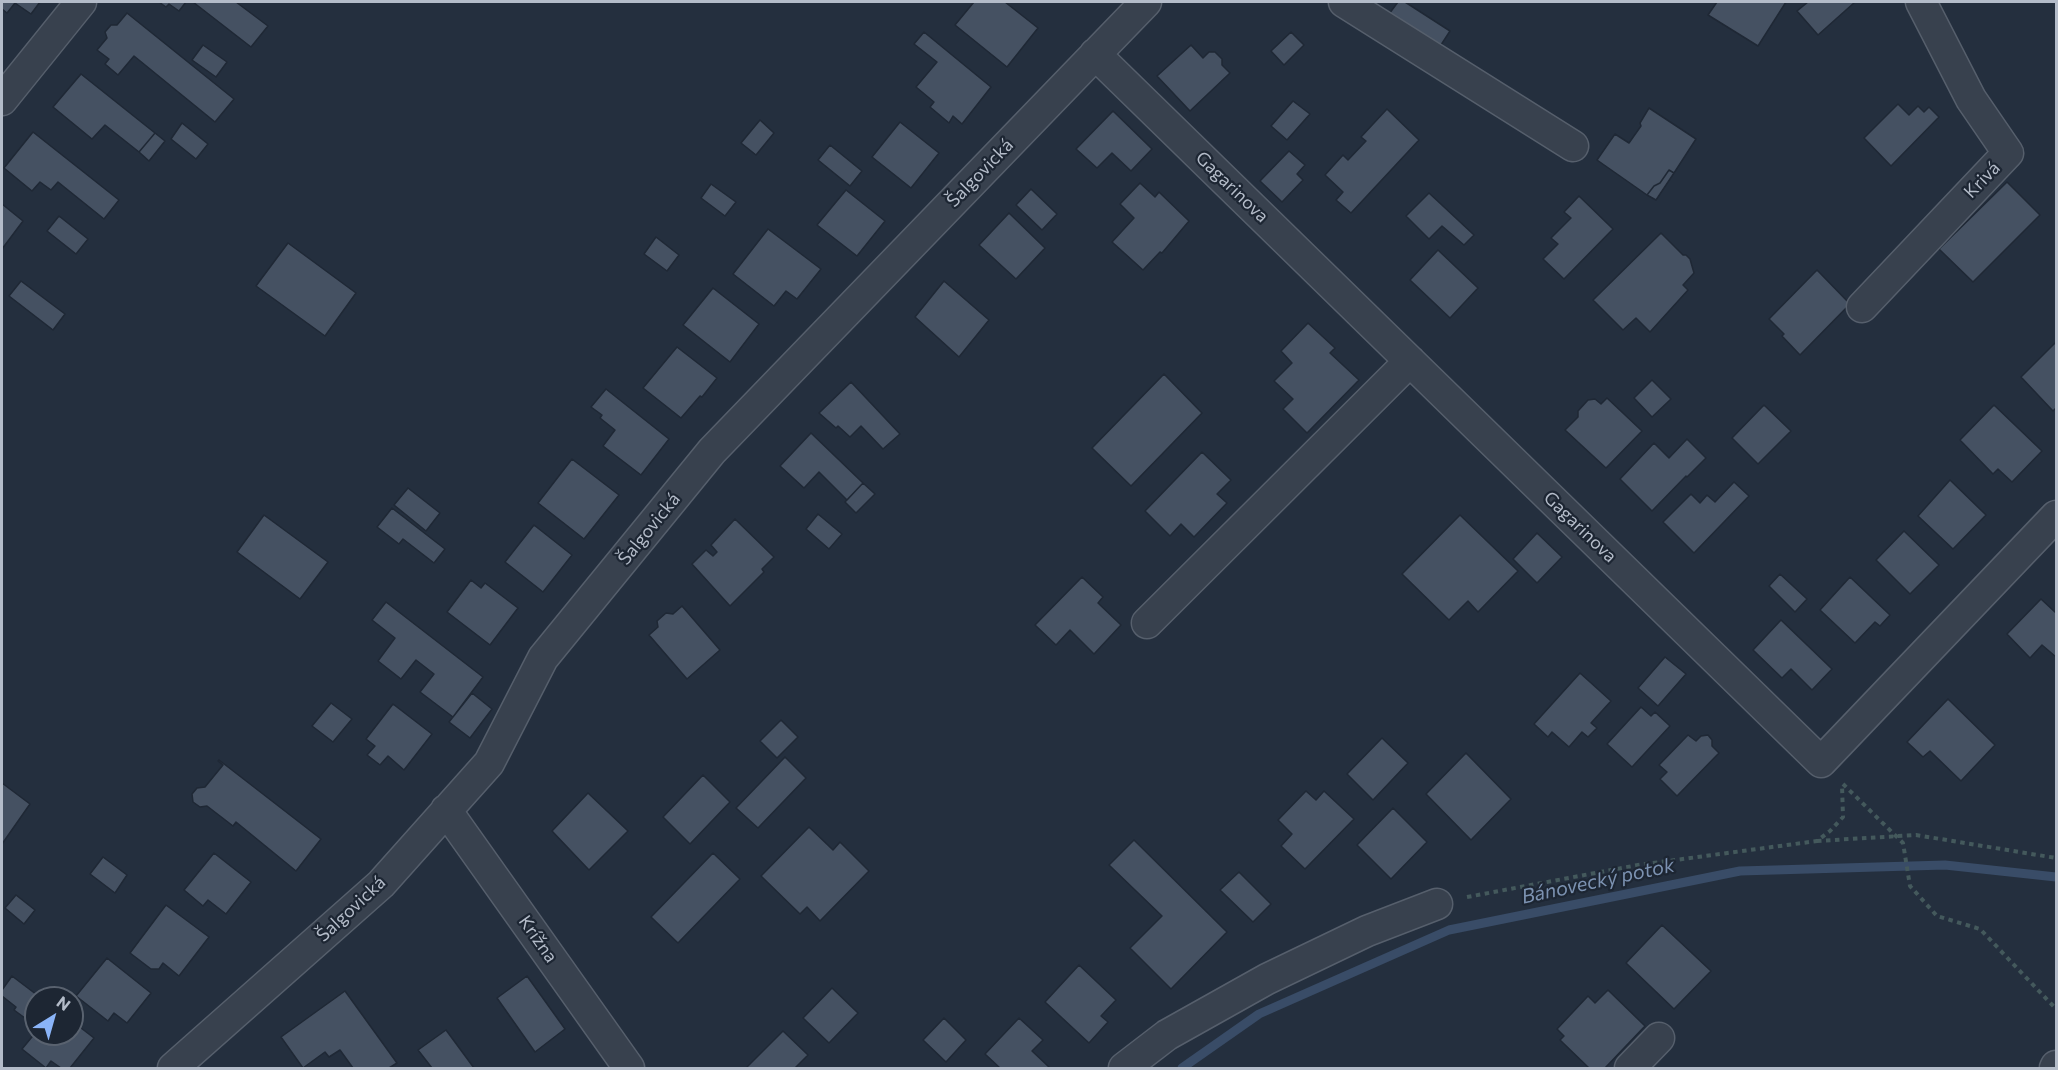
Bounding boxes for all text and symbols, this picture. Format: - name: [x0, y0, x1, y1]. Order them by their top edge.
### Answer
- street label: Šalgovická: [942, 134, 1018, 212]
- street label: Gagarinova: [1191, 147, 1273, 227]
- street label: Krivá: [1960, 157, 2004, 203]
- street label: Gagarinova: [1539, 487, 1621, 567]
- street label: Šalgovická: [613, 489, 685, 569]
- water label: Bánovecký potok: [1519, 853, 1677, 909]
- street label: Šalgovická: [312, 872, 390, 946]
- street label: Krížna: [514, 911, 562, 967]
- north arrow: [24, 986, 84, 1046]
- text: N: [53, 992, 74, 1014]

